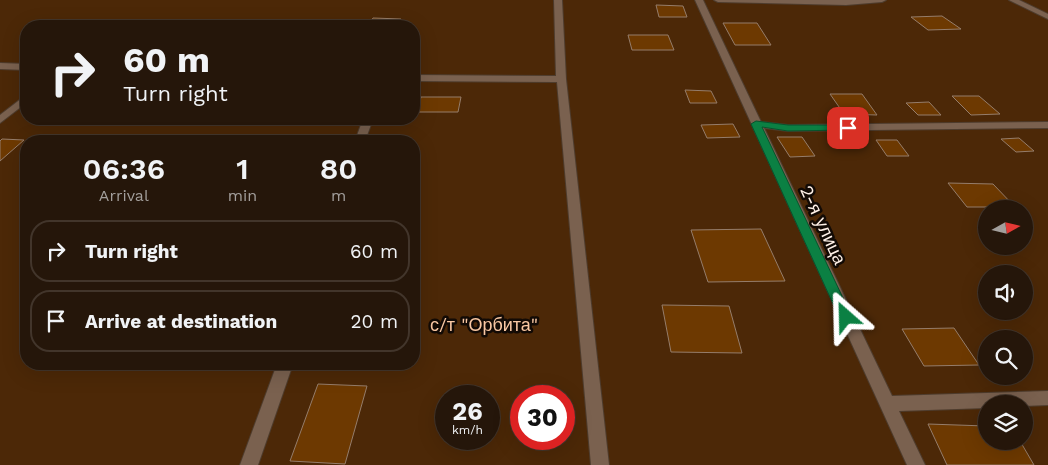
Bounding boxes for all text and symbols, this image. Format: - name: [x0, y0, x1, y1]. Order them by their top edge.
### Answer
- text: 60 m: [123, 39, 210, 81]
- icon: right: [40, 40, 105, 105]
- text: Turn right: [123, 81, 228, 106]
- pin: [827, 107, 869, 149]
- icon: arrive: [834, 114, 862, 142]
- text: 06:36: [83, 151, 165, 186]
- text: 1: [236, 151, 249, 186]
- text: 80: [320, 151, 357, 186]
- street label: 2-я улица: [796, 182, 851, 268]
- text: Arrival: [99, 186, 149, 205]
- text: min: [228, 186, 257, 205]
- text: m: [331, 186, 346, 205]
- north arrow: [978, 200, 1032, 255]
- map controls: [978, 200, 1033, 450]
- icon: right: [42, 237, 70, 265]
- text: Turn right: [85, 240, 178, 263]
- text: 60 m: [350, 240, 398, 263]
- button: sound: [978, 265, 1033, 320]
- position arrow: [819, 290, 871, 342]
- icon: arrive: [42, 307, 70, 335]
- text: Arrive at destination: [85, 310, 277, 333]
- text: 20 m: [351, 310, 398, 333]
- park label: с/т "Орбита": [430, 314, 538, 335]
- button: search: [978, 330, 1033, 385]
- speed limit sign: 30: [510, 385, 575, 450]
- button: layers: [978, 395, 1033, 450]
- text: 26: [452, 397, 483, 426]
- text: km/h: [452, 423, 483, 437]

